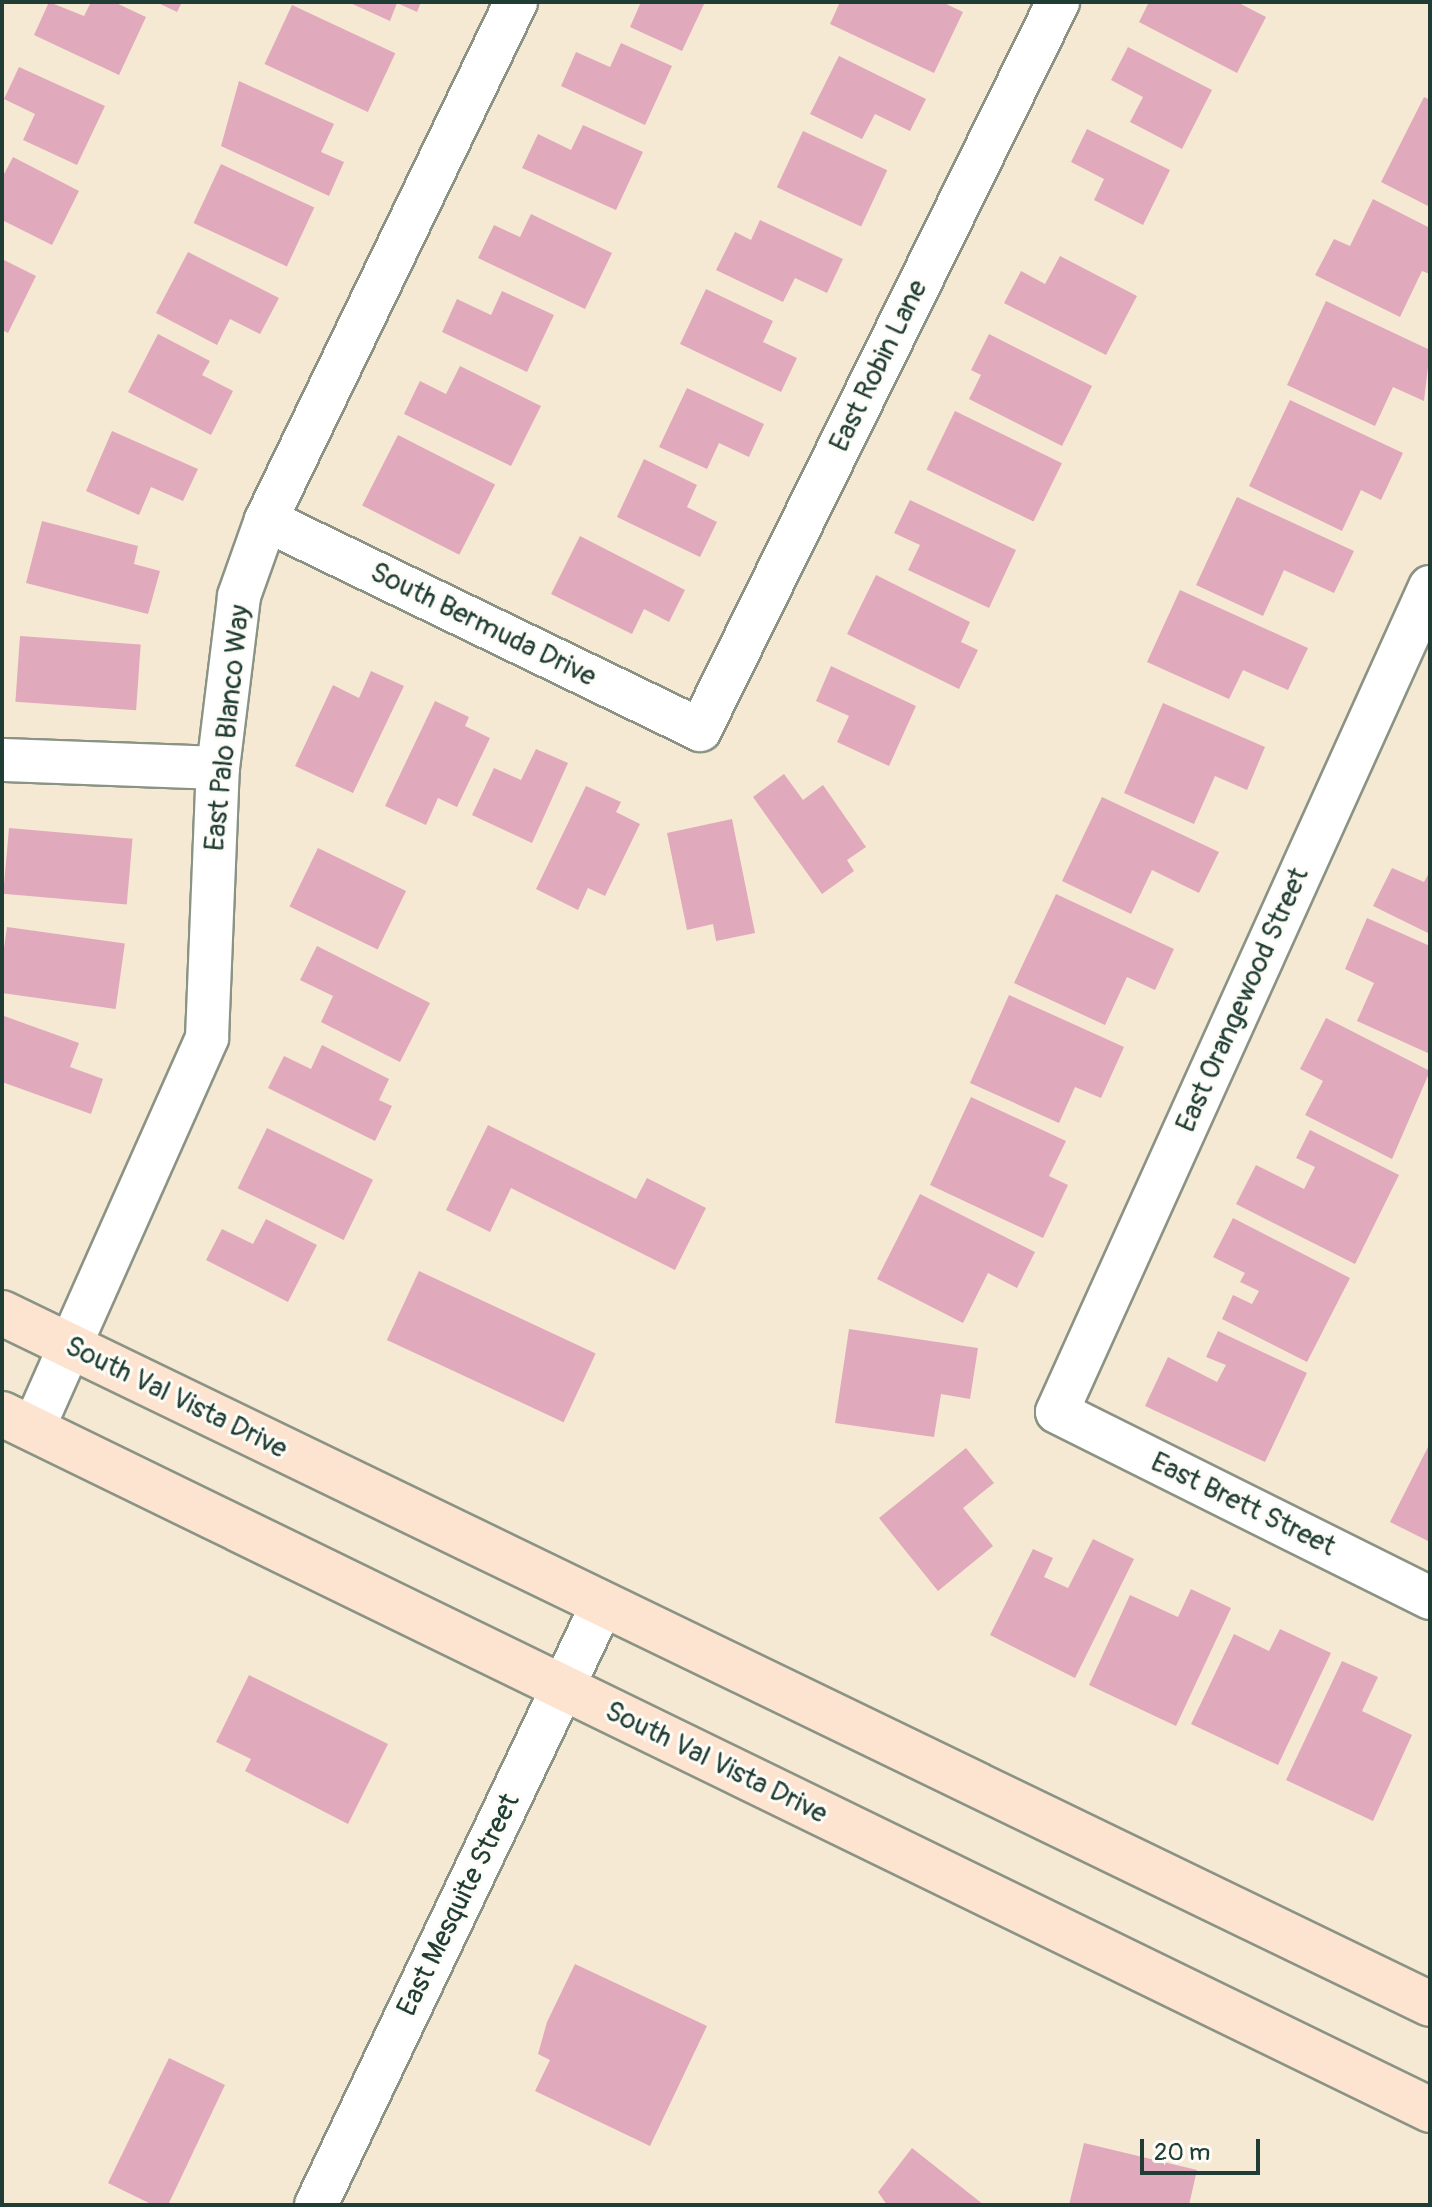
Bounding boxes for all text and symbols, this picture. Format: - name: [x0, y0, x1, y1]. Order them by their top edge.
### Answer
- street label: East Robin Lane: [823, 275, 935, 457]
- street label: South Bermuda Drive: [365, 556, 601, 694]
- street label: East Palo Blanco Way: [198, 603, 258, 853]
- street label: East Orangewood Street: [1170, 863, 1316, 1137]
- street label: South Val Vista Drive: [59, 1330, 293, 1466]
- street label: East Brett Street: [1145, 1446, 1341, 1564]
- street label: South Val Vista Drive: [599, 1695, 833, 1831]
- street label: East Mesquite Street: [391, 1788, 527, 2022]
- scale bar: [1144, 2123, 1264, 2173]
- text: 20 m: [1154, 2138, 1210, 2167]

